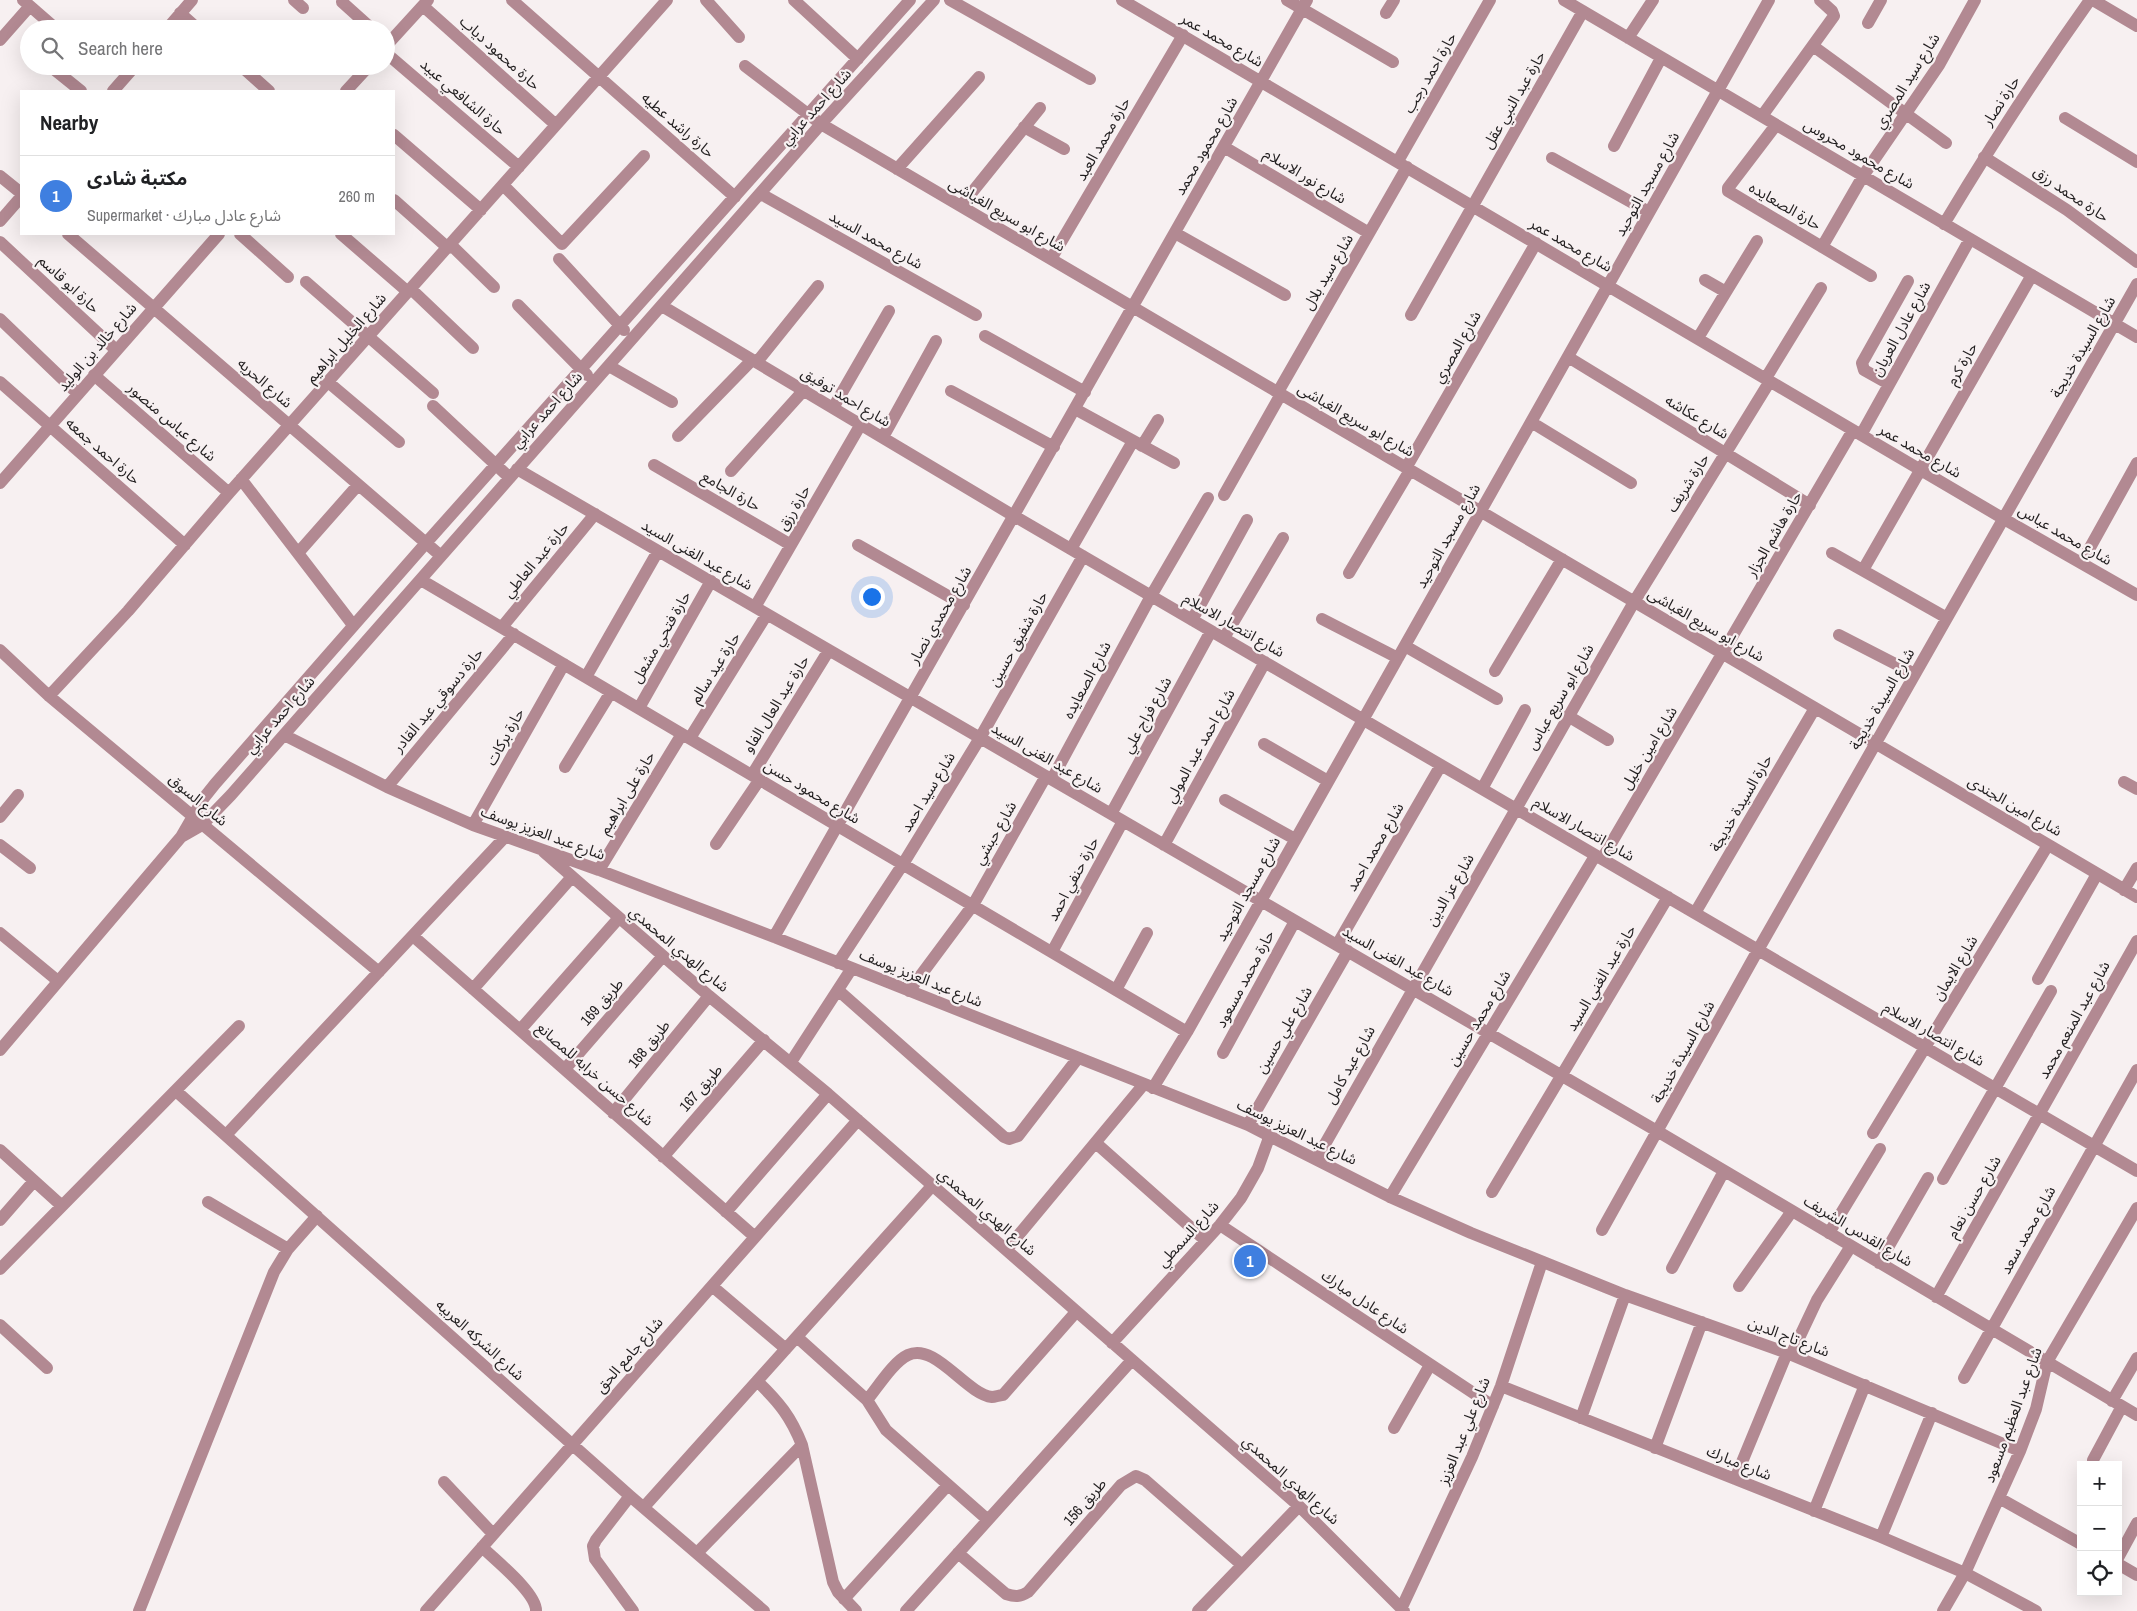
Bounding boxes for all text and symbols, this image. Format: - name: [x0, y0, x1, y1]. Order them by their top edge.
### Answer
- street label: شارع محمد عمر: [1175, 7, 1268, 74]
- street label: حارة محمود دياب: [455, 11, 545, 95]
- search box: [20, 20, 395, 75]
- street label: حارة احمد رجب: [1398, 28, 1461, 117]
- street label: شارع سيد المصري: [1869, 29, 1946, 134]
- icon: search: [38, 34, 66, 62]
- text: Search here: [78, 35, 163, 61]
- street label: حارة عبد النبي عقل: [1477, 47, 1551, 153]
- street label: حارة الشافعي عبيد: [415, 53, 511, 141]
- street label: شارع احمد عرابي: [775, 63, 857, 151]
- street label: حارة نصار: [1976, 72, 2025, 131]
- street label: حارة راشد عطيه: [637, 87, 720, 162]
- street label: شارع محمود محمد: [1169, 92, 1244, 200]
- street label: حارة محمد العبد: [1070, 93, 1135, 184]
- text: Nearby: [40, 108, 98, 137]
- street label: شارع محمود محروس: [1799, 113, 1919, 196]
- street label: شارع مسجد التوحيد: [1609, 127, 1686, 241]
- street label: شارع نور الاسلام: [1259, 143, 1351, 210]
- street label: حارة محمد رزق: [2029, 160, 2113, 227]
- text: مكتبة شادى: [87, 165, 187, 191]
- street label: شارع ابو سريع الغباشى: [944, 173, 1070, 258]
- street label: حارة الصعايده: [1745, 176, 1825, 235]
- text: 1: [52, 185, 60, 207]
- text: 260 m: [339, 185, 375, 207]
- text: Supermarket · شارع عادل مبارك: [87, 204, 281, 226]
- street label: شارع محمد السيد: [825, 205, 927, 276]
- street label: شارع محمد عمر: [1524, 212, 1617, 279]
- street label: شارع سيد بلال: [1297, 230, 1360, 315]
- street label: حارة ابو قاسم: [33, 250, 105, 318]
- street label: شارع عادل العريان: [1866, 277, 1937, 381]
- street label: شارع الخليل ابراهيم: [300, 288, 392, 389]
- street label: شارع السيدة خديجة: [2045, 292, 2122, 402]
- street label: شارع خالد بن الوليد: [52, 297, 143, 397]
- street label: شارع المصري: [1427, 306, 1488, 388]
- street label: حارة كرم: [1941, 338, 1983, 390]
- street label: شارع الحريه: [232, 353, 298, 414]
- street label: شارع احمد توفيق: [796, 362, 895, 433]
- street label: شارع احمد عرابي: [506, 366, 588, 454]
- street label: شارع عباس منصور: [121, 377, 221, 468]
- street label: شارع ابو سريع الغباشى: [1293, 378, 1419, 463]
- street label: شارع عكاشه: [1660, 389, 1733, 446]
- street label: حارة احمد جمعه: [61, 412, 145, 489]
- street label: شارع محمد عمر: [1873, 418, 1966, 485]
- street label: حارة شريف: [1661, 449, 1714, 516]
- street label: حارة الجامع: [697, 465, 765, 518]
- street label: شارع مسجد التوحيد: [1410, 479, 1487, 593]
- street label: حارة رزق: [772, 481, 815, 535]
- street label: حارة هاشم الجزار: [1740, 487, 1808, 582]
- street label: شارع محمد عباس: [2013, 499, 2116, 572]
- street label: شارع عبد الغنى السيد: [637, 514, 757, 597]
- street label: حارة عبد العاطي: [498, 517, 575, 603]
- street label: شارع محمدي نصار: [903, 562, 978, 669]
- street label: شارع ابو سريع الغباشى: [1643, 583, 1769, 668]
- your location: [859, 584, 885, 610]
- street label: حارة فتحي مشعل: [626, 587, 697, 687]
- street label: حارة شفيق حسين: [983, 587, 1053, 690]
- street label: شارع انتصار الاسلام: [1179, 587, 1289, 664]
- street label: حارة عيد سالم: [684, 628, 746, 708]
- street label: شارع الصعايده: [1057, 637, 1118, 723]
- street label: شارع ابو سريع عباس: [1521, 640, 1600, 755]
- street label: حارة دسوقي عبد القادر: [387, 643, 489, 758]
- street label: شارع السيدة خديجة: [1844, 644, 1921, 754]
- street label: حارة عبد العال الفاو: [737, 651, 814, 756]
- street label: شارع احمد عرابي: [240, 671, 321, 759]
- street label: شارع فراج علي: [1117, 672, 1178, 758]
- street label: شارع احمد عبد المولي: [1159, 685, 1241, 808]
- street label: شارع امين خليل: [1615, 702, 1684, 794]
- street label: حارة بركات: [480, 704, 529, 769]
- street label: شارع عبد الغنى السيد: [987, 717, 1107, 800]
- street label: حارة على ابراهيم: [593, 747, 661, 839]
- street label: شارع سيد احمد: [895, 747, 962, 837]
- street label: حارة السيدة خديجة: [1704, 750, 1777, 855]
- street label: شارع محمود حسن: [759, 755, 865, 830]
- street label: شارع السوق: [163, 769, 233, 832]
- street label: شارع امين الجندى: [1963, 770, 2066, 843]
- street label: شارع انتصار الاسلام: [1529, 791, 1639, 868]
- street label: شارع حبشي: [968, 797, 1023, 870]
- street label: شارع محمد احمد: [1341, 798, 1410, 896]
- street label: شارع عبد العزيز يوسف: [477, 800, 609, 867]
- street label: شارع مسجد التوحيد: [1210, 832, 1287, 946]
- street label: حارة حنفي احمد: [1042, 833, 1105, 925]
- street label: شارع عز الدين: [1420, 849, 1481, 931]
- street label: شارع الهدي المحمدي: [624, 901, 734, 998]
- street label: شارع عبد الغنى السيد: [1338, 920, 1458, 1003]
- street label: حارة عبد الغني السيد: [1561, 921, 1642, 1036]
- street label: حارة محمد مسعود: [1210, 926, 1279, 1031]
- street label: شارع الايمان: [1927, 931, 1984, 1005]
- street label: شارع عبد العزيز يوسف: [856, 943, 986, 1014]
- street label: شارع عبد المنعم محمد: [2032, 957, 2117, 1083]
- street label: شارع محمد حسين: [1442, 966, 1517, 1071]
- street label: طريق 169: [575, 974, 628, 1030]
- street label: شارع علي حسين: [1250, 982, 1319, 1078]
- street label: شارع انتصار الاسلام: [1879, 996, 1989, 1073]
- street label: شارع السيدة خديجة: [1646, 997, 1721, 1108]
- street label: طريق 168: [623, 1015, 674, 1072]
- street label: شارع حسن خرابه للمصانع: [531, 1017, 659, 1132]
- street label: شارع عيد كامل: [1319, 1022, 1382, 1109]
- street label: طريق 167: [674, 1060, 727, 1116]
- street label: شارع عبد العزيز يوسف: [1233, 1093, 1361, 1172]
- street label: شارع حسن نعام: [1941, 1151, 2008, 1243]
- street label: شارع الهدي المحمدي: [932, 1163, 1041, 1262]
- street label: شارع محمد سعد: [1995, 1182, 2062, 1279]
- street label: شارع القدس الشريف: [1799, 1190, 1917, 1273]
- street label: شارع السمطي: [1152, 1196, 1225, 1273]
- pin: 1: [1234, 1242, 1266, 1280]
- street label: شارع عادل مبارك: [1316, 1265, 1413, 1340]
- street label: شارع الشركه العربيه: [430, 1294, 529, 1387]
- street label: شارع تاج الدين: [1745, 1311, 1833, 1364]
- street label: شارع جامع الحق: [590, 1312, 669, 1398]
- street label: شارع عبد العظيم مسعود: [1978, 1344, 2049, 1486]
- street label: شارع علي عبد العزيز: [1432, 1374, 1497, 1489]
- street label: شارع الهدي المحمدي: [1237, 1430, 1345, 1531]
- street label: شارع مبارك: [1703, 1440, 1775, 1487]
- map controls: [2077, 1461, 2122, 1596]
- button: +: [2077, 1461, 2122, 1506]
- street label: طريق 156: [1058, 1474, 1111, 1530]
- button: −: [2077, 1506, 2122, 1551]
- button: locate: [2077, 1551, 2122, 1596]

